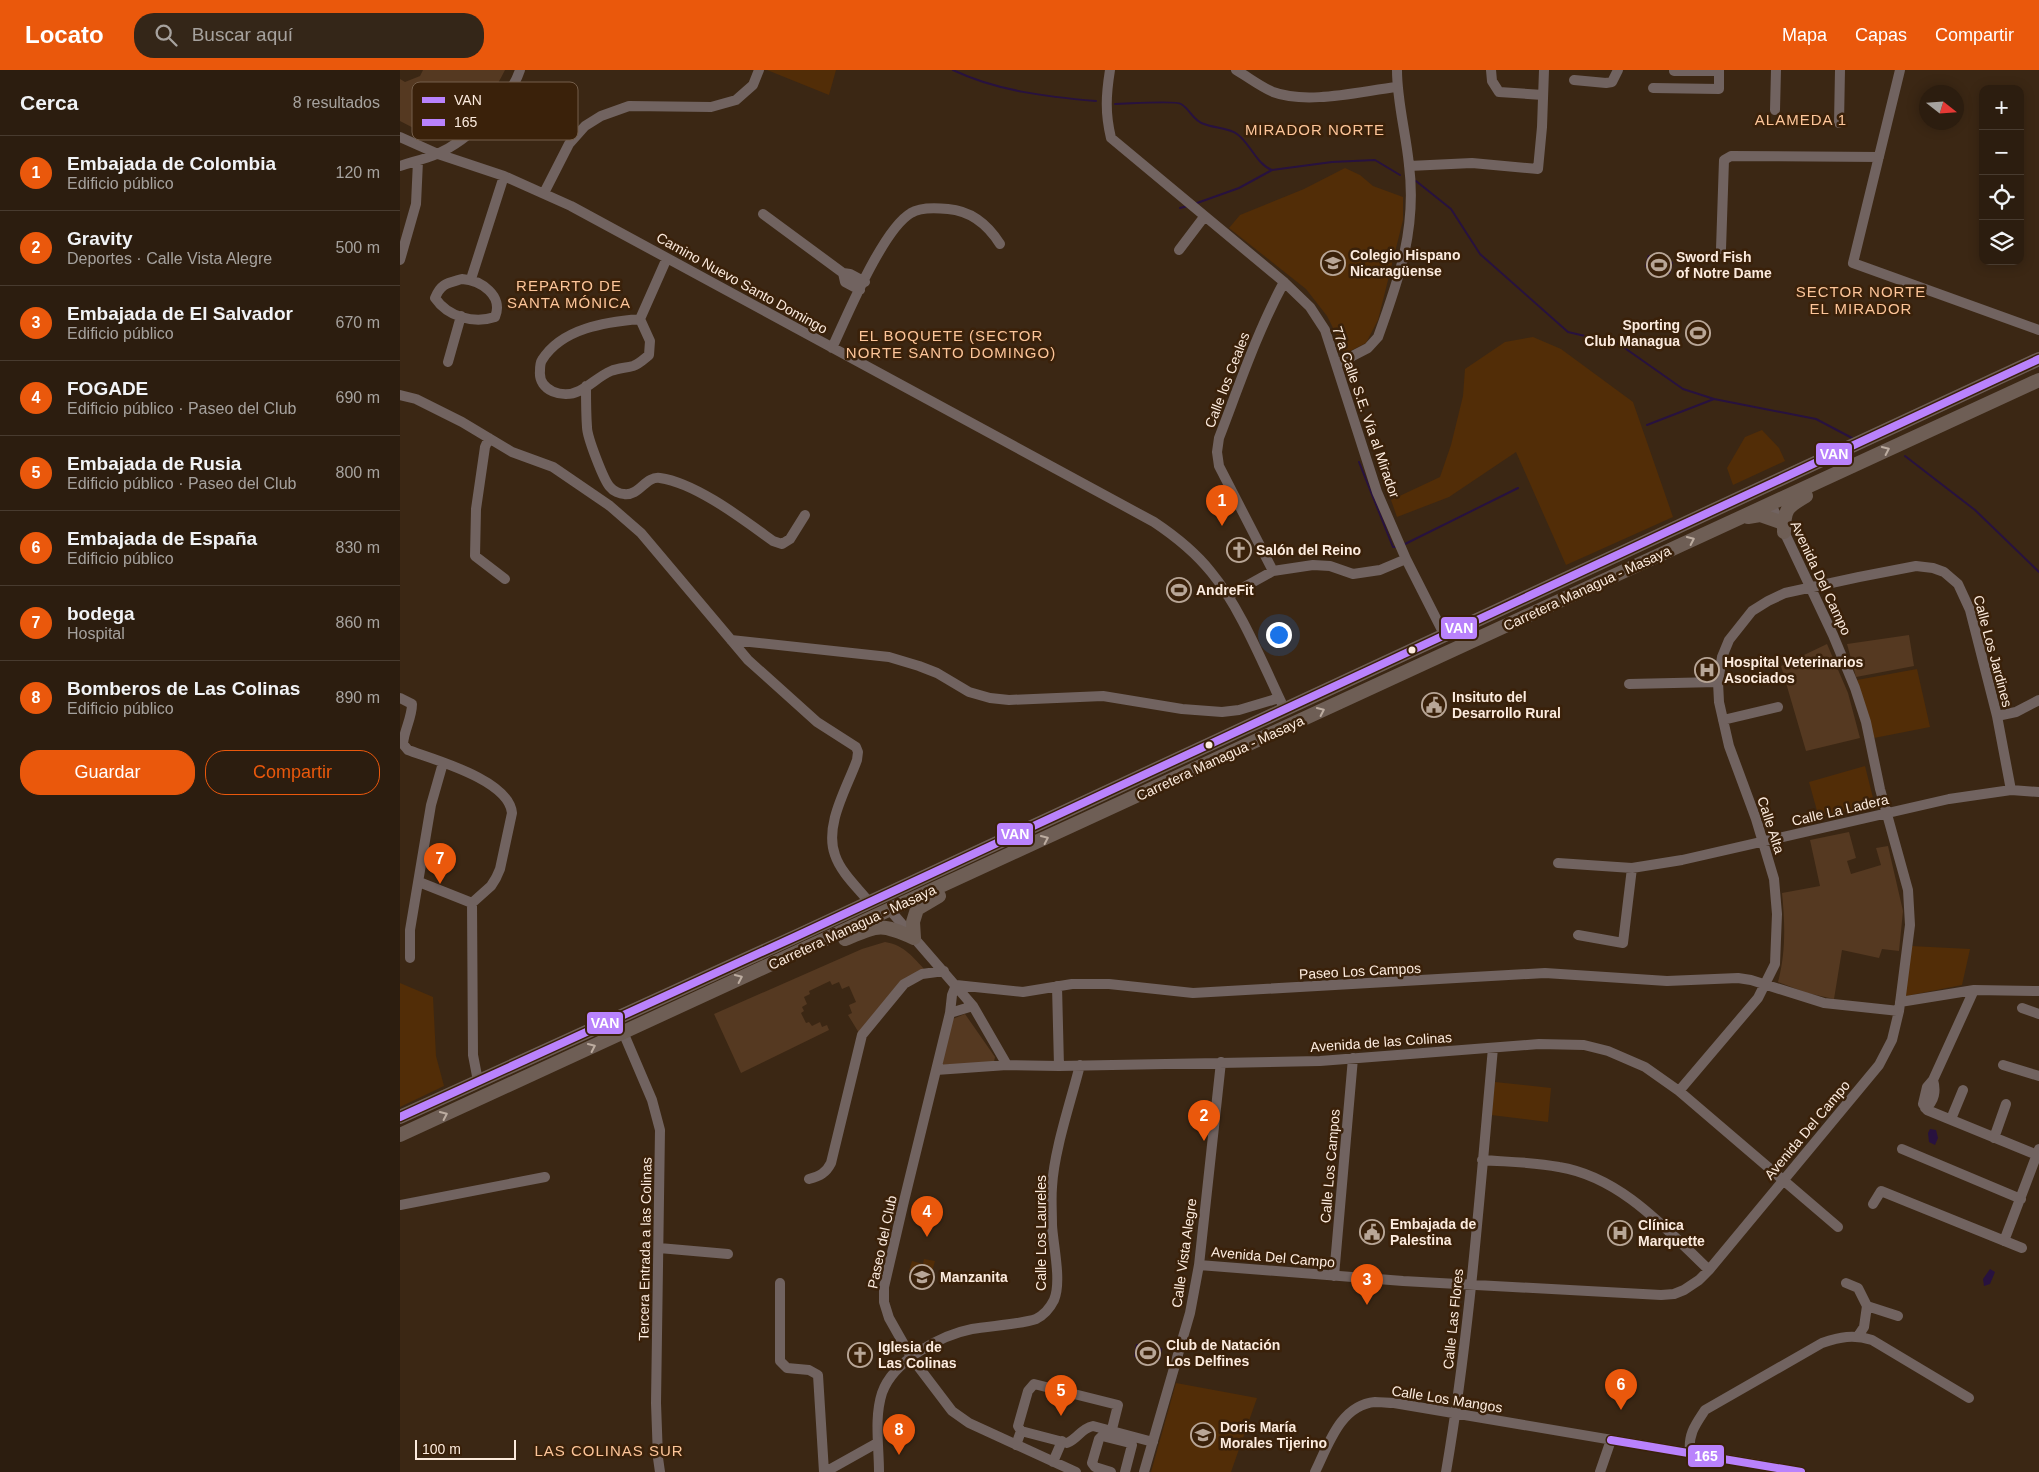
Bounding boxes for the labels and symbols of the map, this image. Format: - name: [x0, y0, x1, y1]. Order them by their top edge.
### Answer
- legend: [412, 82, 578, 140]
- north arrow: [1919, 85, 1964, 130]
- text: VAN: [454, 92, 482, 108]
- district label: ALAMEDA 1: [1755, 111, 1847, 128]
- text: 165: [454, 114, 478, 130]
- district label: MIRADOR NORTE: [1245, 121, 1385, 138]
- street label: Camino Nuevo Santo Domingo: [654, 229, 830, 337]
- place label: Colegio Hispano Nicaragüense: [1350, 247, 1460, 279]
- place label: Sword Fish of Notre Dame: [1676, 249, 1772, 281]
- school or university icon: Colegio Hispano Nicaragüense: [1320, 250, 1346, 276]
- sports icon: Sword Fish of Notre Dame: [1646, 252, 1672, 278]
- district label: REPARTO DE SANTA MÓNICA: [507, 277, 631, 311]
- district label: SECTOR NORTE EL MIRADOR: [1796, 283, 1926, 317]
- place label: Sporting Club Managua: [1584, 317, 1680, 349]
- sports icon: Sporting Club Managua: [1685, 320, 1711, 346]
- street label: 77a Calle S.E. Vía al Mirador: [1329, 324, 1403, 500]
- district label: EL BOQUETE (SECTOR NORTE SANTO DOMINGO): [846, 327, 1056, 361]
- street label: Calle los Ceales: [1201, 330, 1253, 430]
- line badge: VAN: [1815, 442, 1853, 466]
- text: VAN: [1820, 446, 1848, 462]
- one-way arrow: [1881, 447, 1890, 457]
- pin: 1: [1206, 485, 1238, 526]
- street label: Avenida Del Campo: [1787, 518, 1855, 638]
- one-way arrow: [1686, 536, 1695, 547]
- church icon: Salón del Reino: [1226, 537, 1252, 563]
- place label: Salón del Reino: [1256, 542, 1361, 558]
- street label: Carretera Managua - Masaya: [1501, 542, 1673, 634]
- sports icon: AndreFit: [1166, 577, 1192, 603]
- place label: AndreFit: [1196, 582, 1254, 598]
- street label: Calle Los Jardines: [1970, 593, 2016, 709]
- line badge: VAN: [1440, 616, 1478, 640]
- text: VAN: [1445, 620, 1473, 636]
- your location: [1266, 622, 1292, 648]
- unlabelled marker: [1407, 645, 1417, 655]
- place label: Hospital Veterinarios Asociados: [1724, 654, 1863, 686]
- hospital icon: Hospital Veterinarios Asociados: [1694, 657, 1720, 683]
- place label: Insituto del Desarrollo Rural: [1452, 689, 1561, 721]
- public building icon: Insituto del Desarrollo Rural: [1421, 692, 1447, 718]
- one-way arrow: [1316, 707, 1325, 717]
- street label: Carretera Managua - Masaya: [1134, 712, 1306, 804]
- unlabelled marker: [1204, 740, 1214, 750]
- street label: Calle La Ladera: [1790, 791, 1890, 829]
- street label: Calle Alta: [1754, 794, 1788, 856]
- line badge: VAN: [996, 822, 1034, 846]
- text: VAN: [1001, 826, 1029, 842]
- one-way arrow: [1040, 834, 1049, 845]
- pin: 7: [424, 843, 456, 884]
- street label: Carretera Managua - Masaya: [766, 881, 938, 973]
- street label: Paseo Los Campos: [1299, 960, 1421, 982]
- one-way arrow: [734, 974, 743, 985]
- line badge: VAN: [586, 1011, 624, 1035]
- text: VAN: [591, 1015, 619, 1031]
- street label: Avenida de las Colinas: [1310, 1029, 1452, 1055]
- one-way arrow: [587, 1042, 596, 1053]
- street label: Avenida Del Campo: [1761, 1077, 1853, 1183]
- pin: 2: [1188, 1100, 1220, 1141]
- street label: Calle Los Campos: [1317, 1108, 1343, 1224]
- one-way arrow: [439, 1110, 448, 1121]
- street label: Tercera Entrada a las Colinas: [635, 1157, 655, 1341]
- street label: Calle Los Laureles: [1033, 1175, 1049, 1291]
- street label: Paseo del Club: [864, 1194, 900, 1290]
- pin: 4: [911, 1196, 943, 1237]
- street label: Calle Vista Alegre: [1168, 1197, 1200, 1309]
- place label: Embajada de Palestina: [1390, 1216, 1477, 1248]
- place label: Clínica Marquette: [1638, 1217, 1705, 1249]
- public building icon: Embajada de Palestina: [1359, 1219, 1385, 1245]
- hospital icon: Clínica Marquette: [1607, 1220, 1633, 1246]
- street label: Avenida Del Campo: [1210, 1244, 1336, 1270]
- school or university icon: Manzanita: [909, 1264, 935, 1290]
- pin: 3: [1351, 1264, 1383, 1305]
- street label: Calle Las Flores: [1440, 1268, 1466, 1370]
- place label: Manzanita: [940, 1269, 1008, 1285]
- place label: Club de Natación Los Delfines: [1166, 1337, 1280, 1369]
- place label: Iglesia de Las Colinas: [878, 1339, 957, 1371]
- sports icon: Club de Natación Los Delfines: [1135, 1340, 1161, 1366]
- church icon: Iglesia de Las Colinas: [847, 1342, 873, 1368]
- pin: 6: [1605, 1369, 1637, 1410]
- pin: 5: [1045, 1375, 1077, 1416]
- street label: Calle Los Mangos: [1390, 1382, 1504, 1416]
- pin: 8: [883, 1414, 915, 1455]
- place label: Doris María Morales Tijerino: [1220, 1419, 1327, 1451]
- school or university icon: Doris María Morales Tijerino: [1190, 1422, 1216, 1448]
- scale bar: [415, 1437, 516, 1460]
- district label: LAS COLINAS SUR: [534, 1442, 684, 1459]
- line badge: 165: [1687, 1444, 1725, 1468]
- text: 165: [1694, 1448, 1718, 1464]

